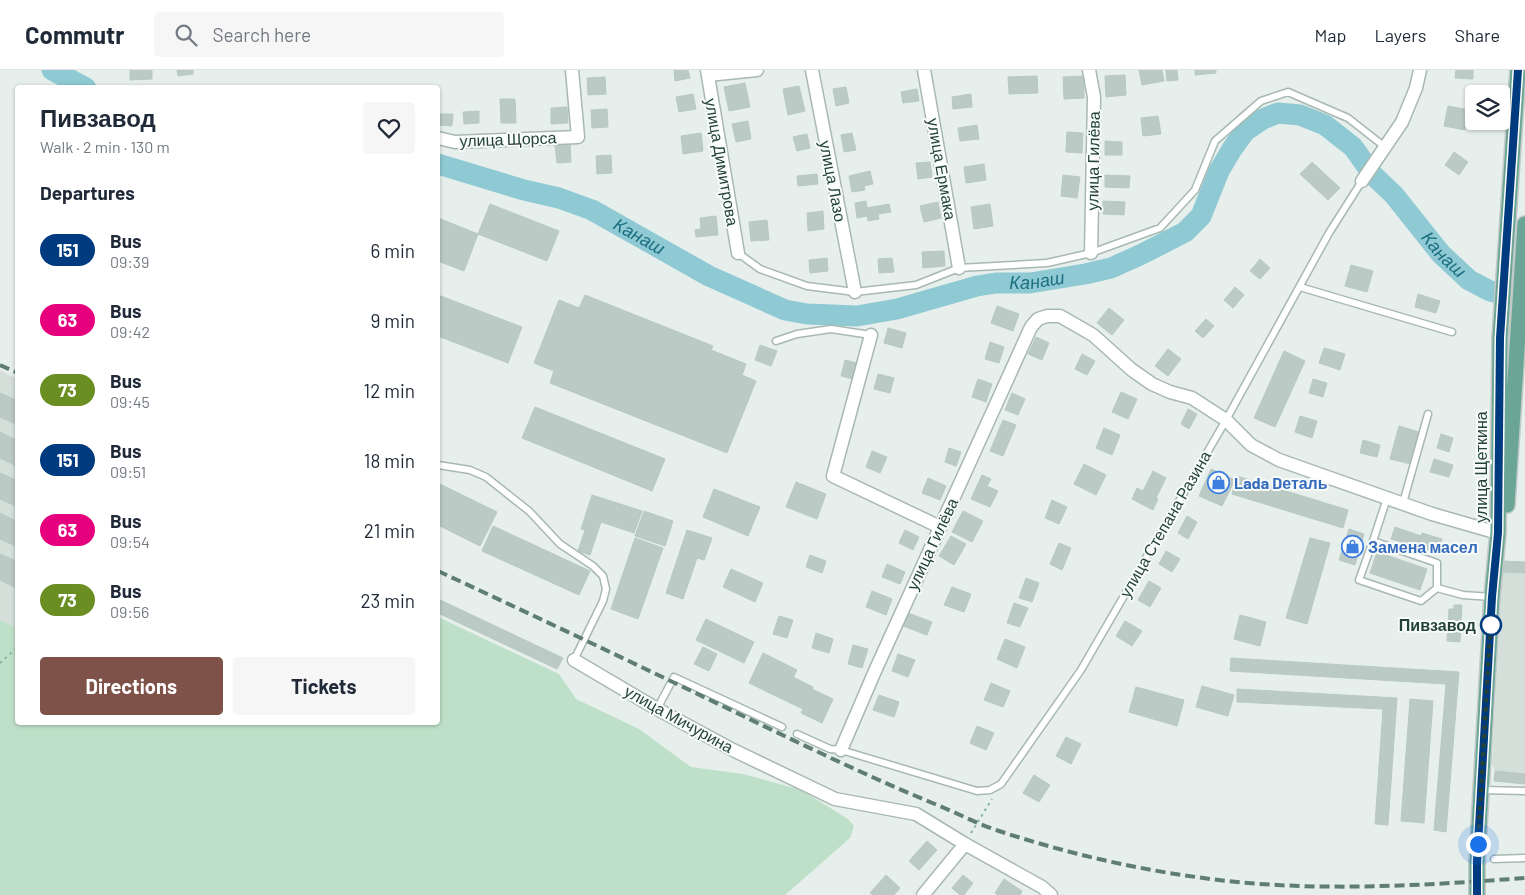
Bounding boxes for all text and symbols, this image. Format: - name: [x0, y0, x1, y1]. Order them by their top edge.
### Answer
- search box: [154, 12, 504, 57]
- text: Commutr: [25, 20, 124, 49]
- icon: search: [172, 21, 200, 49]
- text: Search here: [212, 23, 311, 46]
- text: Map: [1314, 24, 1346, 46]
- text: Layers: [1374, 24, 1427, 46]
- text: Share: [1455, 24, 1500, 46]
- map controls: [1465, 85, 1510, 130]
- button: layers: [1465, 85, 1510, 130]
- street label: улица Димитрова: [702, 97, 743, 227]
- button: heart: [363, 102, 415, 154]
- text: Пивзавод: [40, 103, 156, 132]
- street label: улица Гилёва: [1082, 111, 1103, 211]
- street label: улица Ермака: [924, 117, 961, 221]
- street label: улица Щорса: [459, 127, 557, 150]
- text: Walk · 2 min · 130 m: [40, 137, 170, 156]
- street label: улица Лазо: [816, 139, 851, 223]
- text: Departures: [40, 181, 135, 204]
- water label: Канаш: [610, 213, 669, 259]
- water label: Канаш: [1417, 227, 1471, 282]
- text: Bus: [110, 229, 142, 252]
- text: 151: [56, 239, 79, 261]
- text: 6 min: [371, 239, 415, 262]
- text: 09:39: [110, 252, 149, 271]
- water label: Канаш: [1009, 266, 1066, 293]
- text: Bus: [110, 299, 142, 322]
- text: 63: [58, 309, 77, 331]
- text: 9 min: [371, 309, 415, 332]
- text: 09:42: [110, 322, 150, 341]
- text: Bus: [110, 369, 142, 392]
- text: 73: [58, 379, 77, 401]
- text: 12 min: [364, 379, 415, 402]
- text: 09:45: [110, 392, 150, 411]
- street label: улица Щеткина: [1471, 411, 1490, 523]
- text: Bus: [110, 439, 142, 462]
- street label: улица Степана Разина: [1115, 447, 1214, 600]
- text: 151: [56, 449, 79, 471]
- text: 18 min: [364, 449, 415, 472]
- text: 09:51: [110, 462, 146, 481]
- shop icon: Lada Dеталь: [1206, 471, 1230, 495]
- place label: Lada Dеталь: [1234, 473, 1328, 492]
- street label: улица Гилёва: [902, 495, 961, 593]
- text: Bus: [110, 509, 142, 532]
- text: 63: [58, 519, 77, 541]
- text: 21 min: [364, 519, 415, 542]
- text: 09:54: [110, 532, 150, 551]
- shop icon: Замена масел: [1340, 535, 1364, 559]
- place label: Замена масел: [1368, 537, 1478, 556]
- text: Bus: [110, 579, 142, 602]
- text: 73: [58, 589, 77, 611]
- text: 23 min: [361, 589, 415, 612]
- text: 09:56: [110, 602, 149, 621]
- marker: Пивзавод: [1480, 614, 1502, 636]
- place label: Пивзавод: [1399, 615, 1476, 634]
- button: Directions: [40, 657, 223, 715]
- button: Tickets: [233, 657, 415, 715]
- street label: улица Мичурина: [622, 681, 737, 756]
- your location: [1466, 832, 1491, 857]

